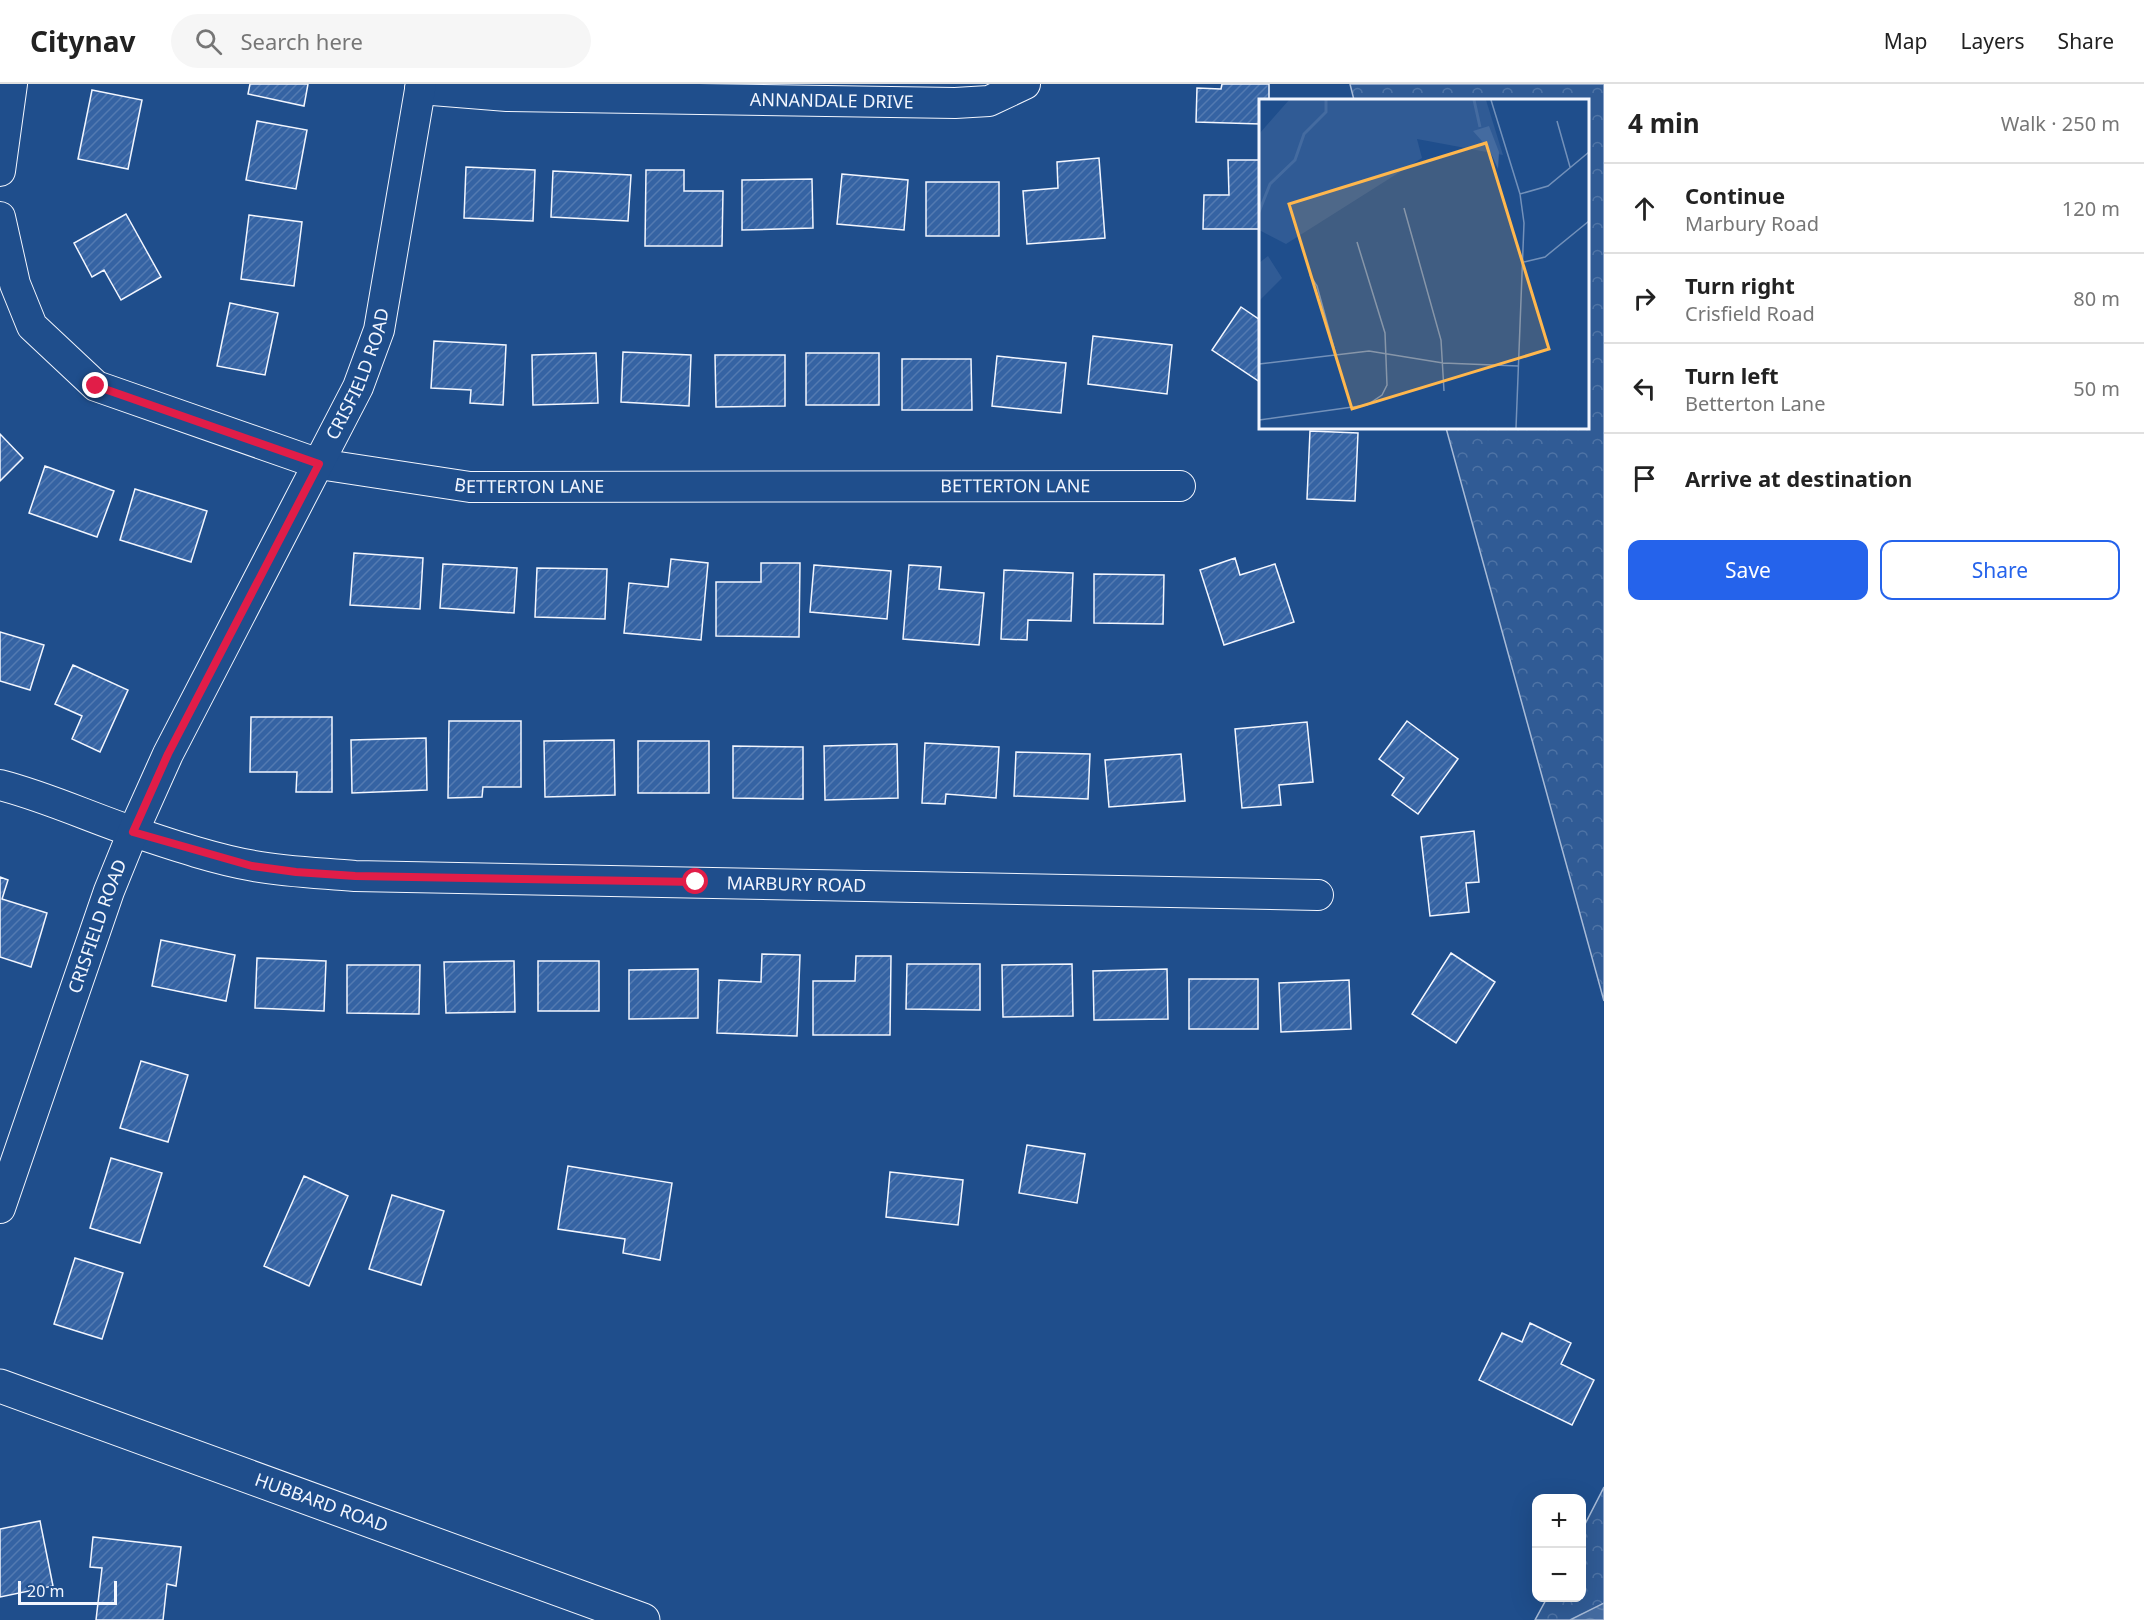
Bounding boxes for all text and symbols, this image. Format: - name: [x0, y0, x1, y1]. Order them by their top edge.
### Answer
- search box: [171, 14, 591, 68]
- text: Citynav: [30, 22, 135, 60]
- icon: search: [192, 25, 225, 58]
- text: Search here: [240, 26, 363, 56]
- text: Map: [1884, 27, 1928, 55]
- text: Layers: [1961, 27, 2025, 55]
- text: Share: [2058, 27, 2114, 55]
- street label: ANNANDALE DRIVE: [750, 87, 914, 113]
- inset map: [1259, 99, 1589, 429]
- text: 4 min: [1628, 105, 1700, 141]
- text: Walk · 250 m: [2001, 110, 2120, 137]
- text: Continue: [1685, 180, 1785, 210]
- icon: ahead: [1628, 192, 1661, 225]
- text: 120 m: [2062, 195, 2120, 222]
- text: Marbury Road: [1685, 210, 1819, 237]
- text: Turn right: [1685, 270, 1795, 300]
- icon: right: [1628, 282, 1661, 315]
- text: 80 m: [2073, 285, 2120, 312]
- text: Crisfield Road: [1685, 300, 1815, 327]
- street label: CRISFIELD ROAD: [320, 306, 394, 444]
- text: Turn left: [1685, 360, 1779, 390]
- route end: [82, 372, 108, 398]
- icon: left: [1628, 372, 1661, 405]
- text: 50 m: [2073, 375, 2120, 402]
- text: Betterton Lane: [1685, 390, 1825, 417]
- icon: arrive: [1628, 462, 1661, 495]
- text: Arrive at destination: [1685, 463, 1912, 493]
- street label: BETTERTON LANE: [453, 472, 604, 498]
- street label: BETTERTON LANE: [940, 473, 1090, 497]
- button: Save: [1628, 540, 1868, 600]
- button: Share: [1880, 540, 2120, 600]
- street label: CRISFIELD ROAD: [62, 855, 132, 996]
- route start: [682, 868, 708, 894]
- street label: MARBURY ROAD: [726, 870, 867, 897]
- street label: HUBBARD ROAD: [252, 1467, 392, 1537]
- map controls: [1532, 1494, 1586, 1602]
- button: +: [1532, 1494, 1586, 1548]
- button: −: [1532, 1548, 1586, 1602]
- scale bar: [18, 1578, 117, 1606]
- text: 20 m: [27, 1580, 64, 1602]

